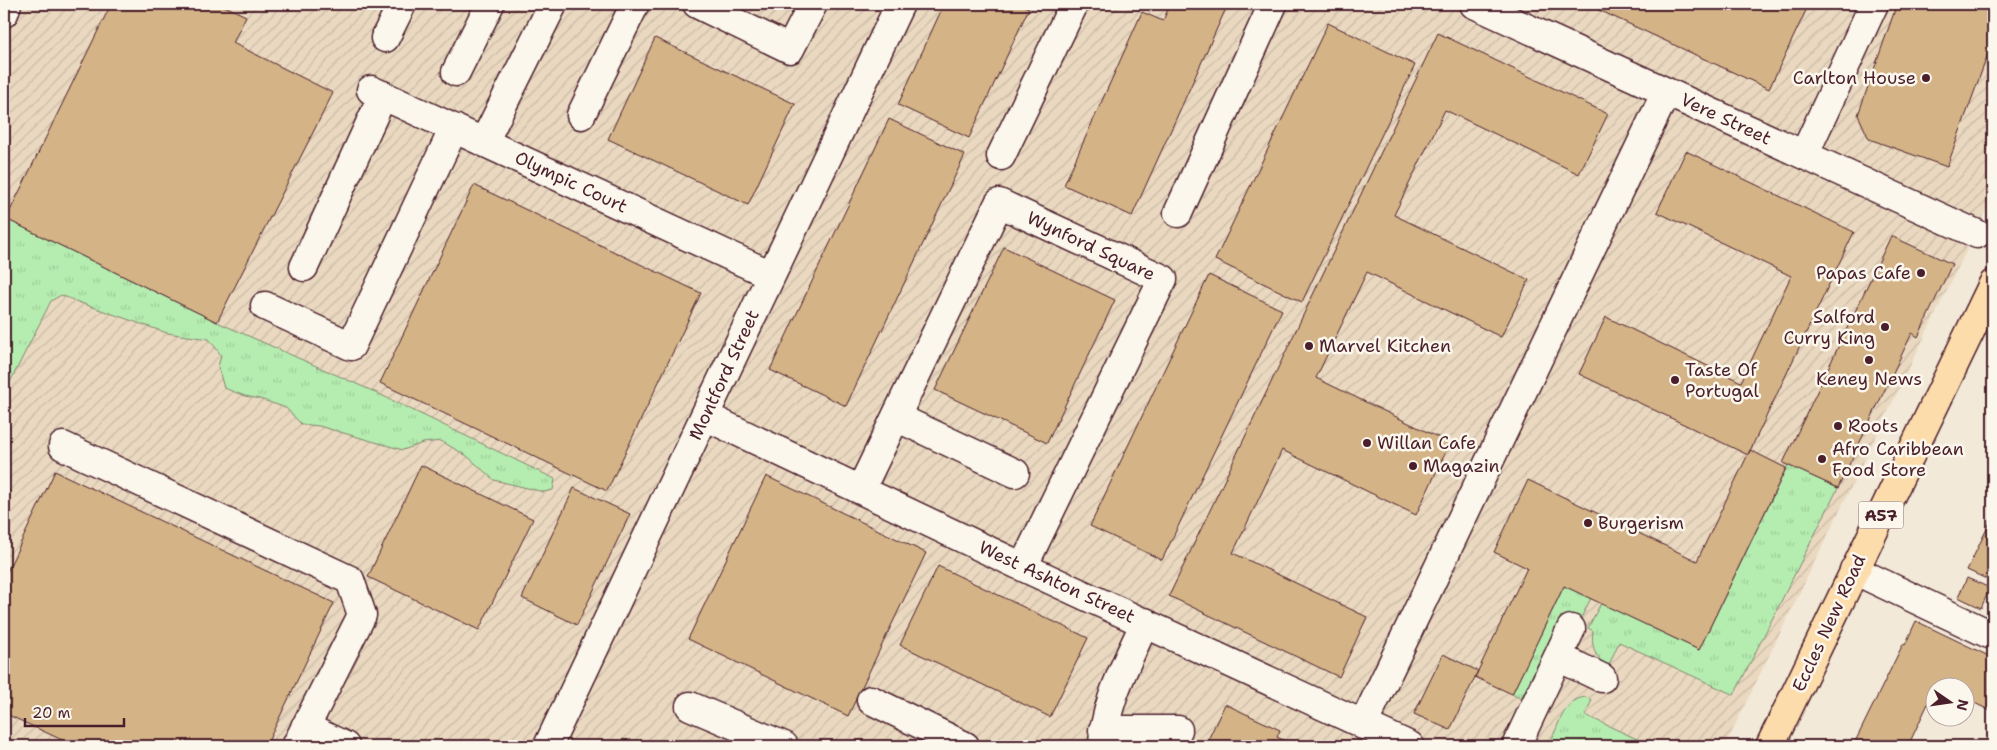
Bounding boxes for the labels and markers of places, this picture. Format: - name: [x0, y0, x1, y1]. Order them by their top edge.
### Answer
- place label: Carlton House: [1793, 66, 1916, 90]
- marker: Carlton House: [1920, 72, 1932, 84]
- place label: Papas Cafe: [1816, 261, 1911, 285]
- marker: Papas Cafe: [1915, 267, 1927, 279]
- place label: Salford Curry King: [1784, 305, 1875, 350]
- marker: Salford Curry King: [1879, 321, 1891, 333]
- place label: Marvel Kitchen: [1319, 334, 1451, 358]
- marker: Marvel Kitchen: [1303, 340, 1315, 352]
- marker: Keney News: [1863, 354, 1875, 366]
- place label: Taste Of Portugal: [1685, 358, 1760, 403]
- place label: Keney News: [1816, 367, 1922, 391]
- marker: Taste Of Portugal: [1669, 374, 1681, 386]
- place label: Roots: [1848, 414, 1898, 438]
- marker: Roots: [1832, 420, 1844, 432]
- place label: Willan Cafe: [1377, 431, 1476, 455]
- marker: Willan Cafe: [1361, 437, 1373, 449]
- place label: Afro Caribbean Food Store: [1832, 437, 1964, 482]
- marker: Afro Caribbean Food Store: [1816, 453, 1828, 465]
- place label: Magazin: [1423, 454, 1500, 478]
- marker: Magazin: [1407, 460, 1419, 472]
- place label: Burgerism: [1598, 511, 1684, 535]
- marker: Burgerism: [1582, 517, 1594, 529]

